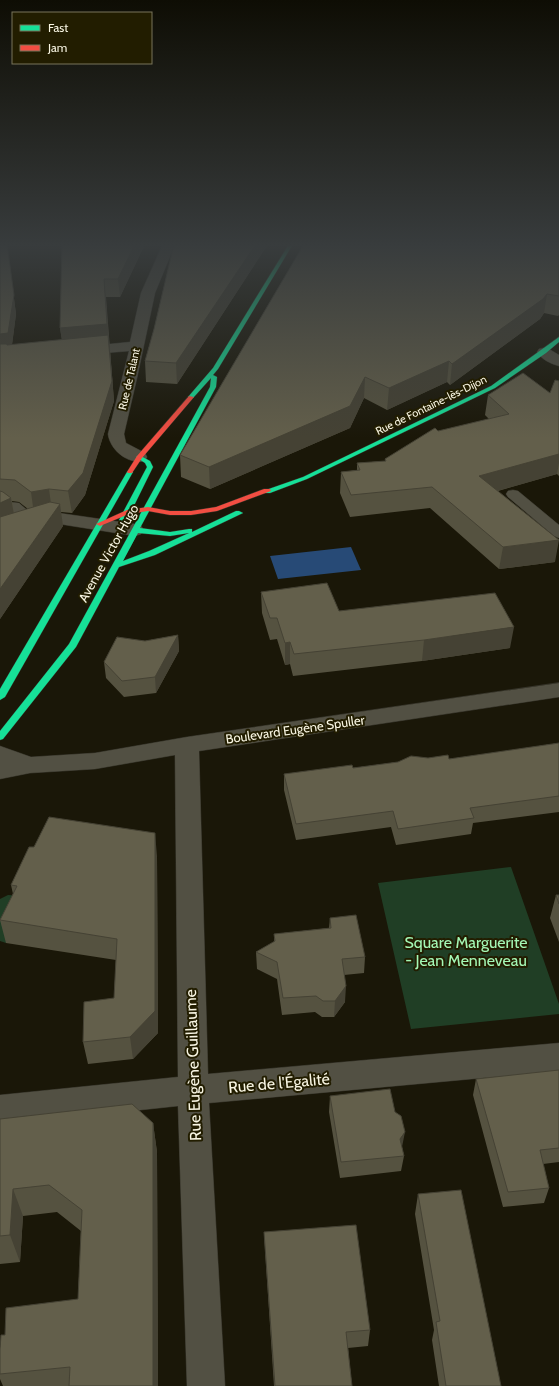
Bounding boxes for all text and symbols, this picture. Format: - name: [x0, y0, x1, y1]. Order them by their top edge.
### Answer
- legend: [12, 12, 152, 64]
- text: Fast: [48, 20, 68, 35]
- text: Jam: [47, 40, 67, 55]
- street label: Rue de Talant: [115, 347, 143, 411]
- street label: Rue de Fontaine-lès-Dijon: [373, 372, 489, 438]
- street label: Avenue Victor Hugo: [75, 501, 141, 605]
- street label: Boulevard Eugène Spuller: [224, 711, 366, 747]
- park label: Square Marguerite - Jean Menneveau: [404, 933, 528, 970]
- street label: Rue Eugène Guillaume: [181, 989, 205, 1141]
- street label: Rue de l'Égalité: [228, 1069, 330, 1097]

